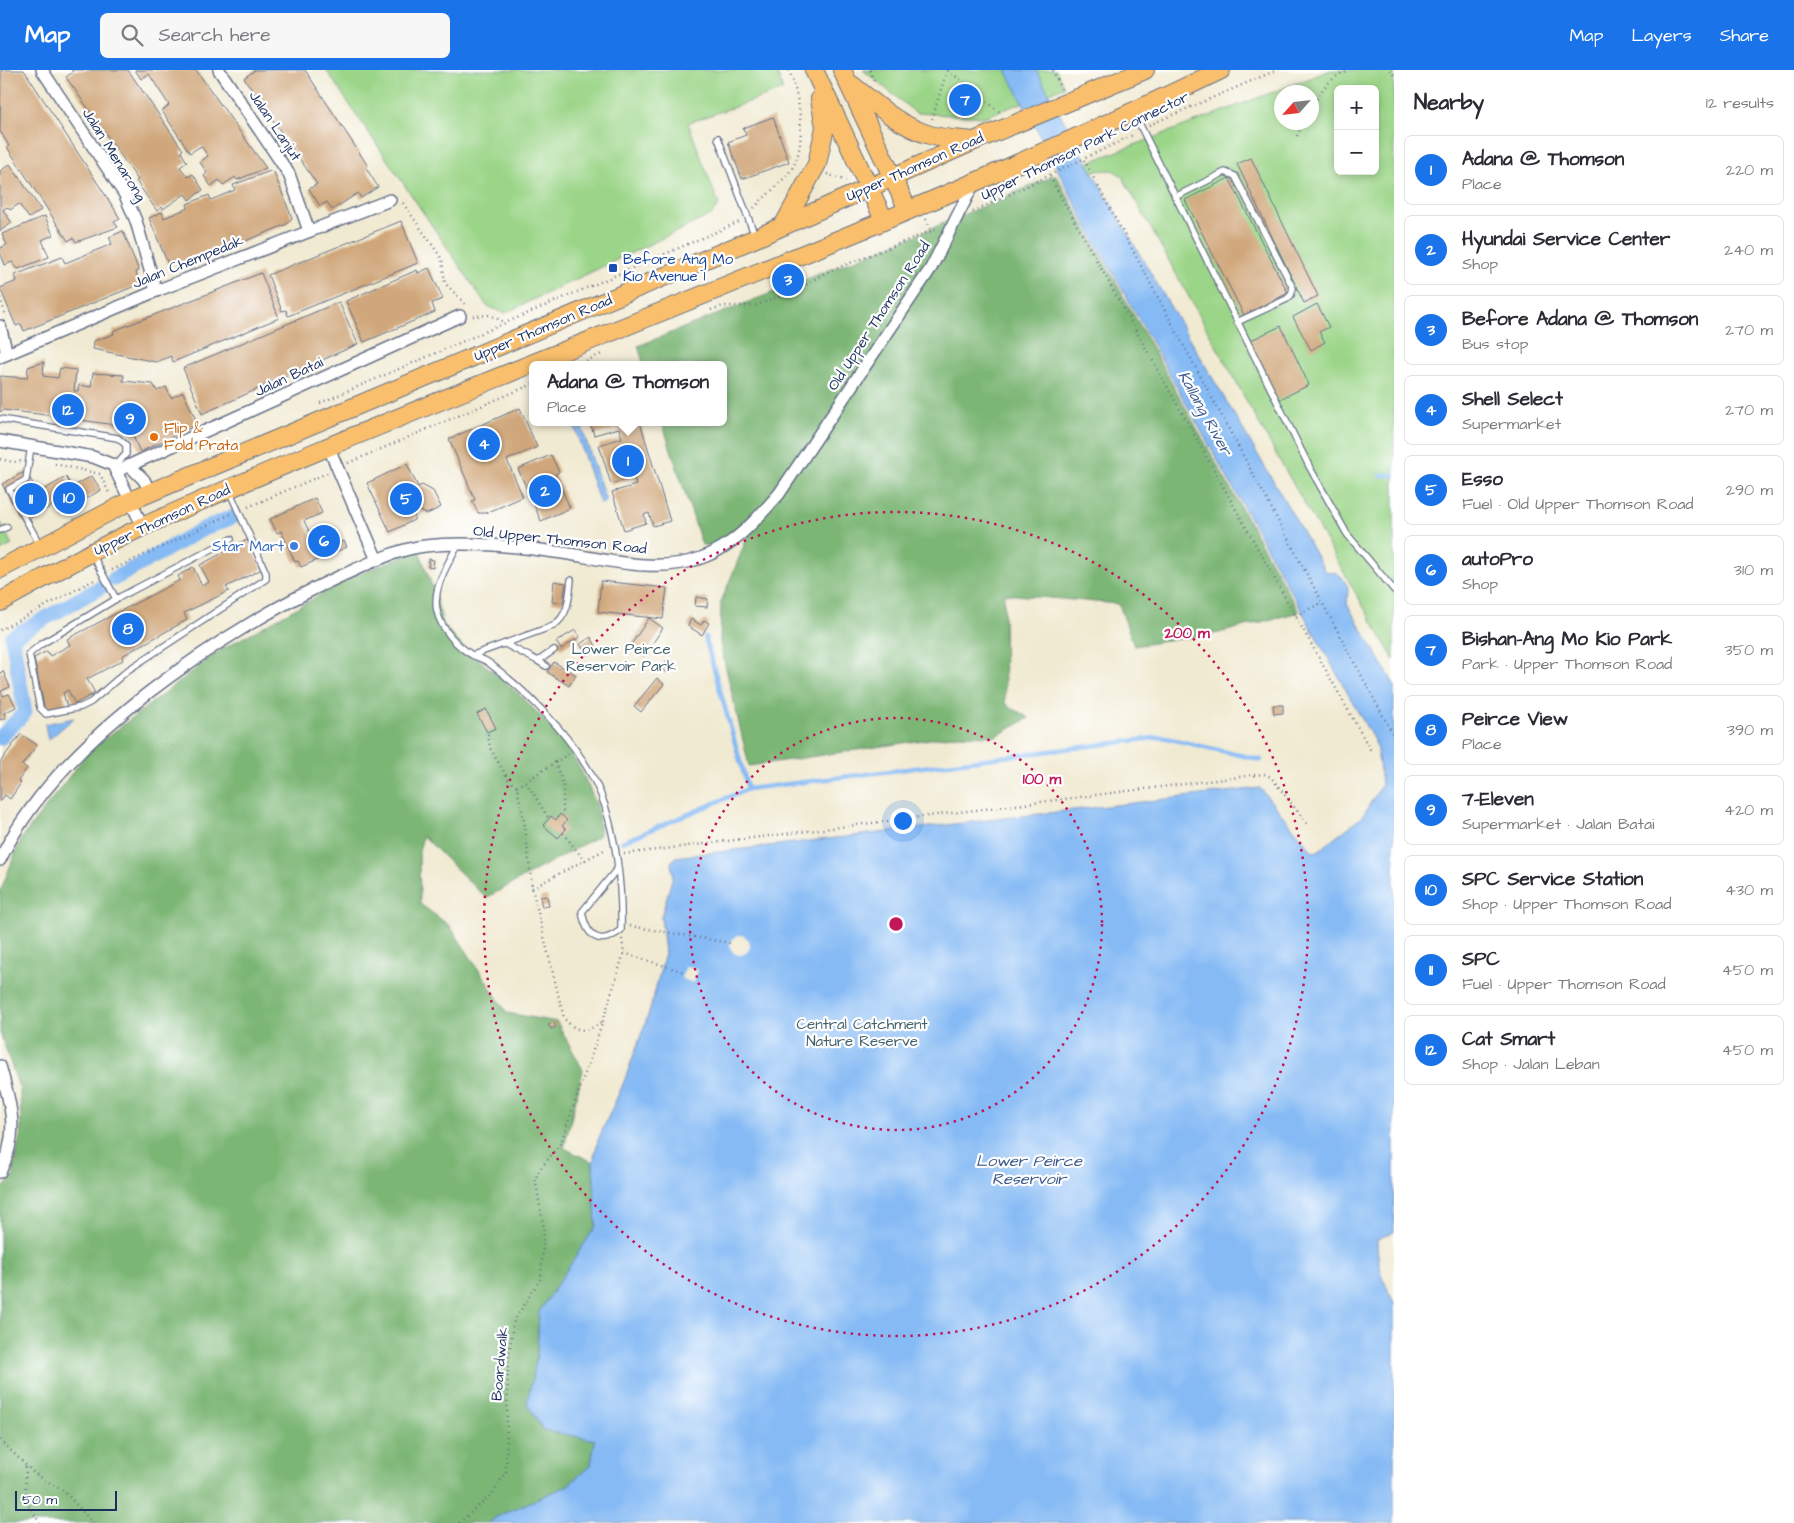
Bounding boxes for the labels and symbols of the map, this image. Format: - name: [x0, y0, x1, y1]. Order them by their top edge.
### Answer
- pin: 7: [949, 81, 981, 119]
- north arrow: [1274, 85, 1319, 130]
- street label: Upper Thomson Park Connector: [977, 86, 1193, 206]
- street label: Jalan Lanjut: [244, 87, 306, 165]
- street label: Jalan Menarong: [76, 104, 151, 207]
- street label: Upper Thomson Road: [843, 127, 987, 207]
- street label: Jalan Chempedak: [129, 230, 247, 294]
- street label: Old Upper Thomson Road: [823, 237, 935, 395]
- place label: Before Ang Mo Kio Avenue 1: [623, 249, 734, 287]
- pin: 3: [772, 261, 804, 299]
- marker: Before Ang Mo Kio Avenue 1: [607, 262, 619, 274]
- street label: Upper Thomson Road: [471, 289, 616, 367]
- street label: Jalan Batai: [251, 352, 327, 402]
- water label: Kallang River: [1172, 367, 1238, 462]
- pin: 12: [52, 391, 84, 429]
- pin: 9: [114, 400, 146, 438]
- place label: Flip & Fold Prata: [164, 418, 238, 456]
- pin: 4: [468, 425, 500, 463]
- marker: Flip & Fold Prata: [148, 431, 160, 443]
- pin: 1: [612, 442, 644, 480]
- pin: 2: [529, 472, 561, 510]
- pin: 10: [53, 479, 85, 517]
- street label: Upper Thomson Road: [90, 479, 234, 561]
- pin: 11: [15, 480, 47, 518]
- pin: 5: [390, 480, 422, 518]
- street label: Old Upper Thomson Road: [472, 520, 648, 560]
- pin: 6: [308, 522, 340, 560]
- place label: Star Mart: [212, 536, 284, 557]
- marker: Star Mart: [288, 540, 300, 552]
- pin: 8: [112, 610, 144, 648]
- text: 200 m: [1163, 623, 1210, 644]
- park label: Lower Peirce Reservoir Park: [566, 639, 676, 677]
- text: 100 m: [1023, 769, 1062, 790]
- your location: [890, 808, 916, 834]
- centre of rings: [887, 915, 905, 933]
- park label: Central Catchment Nature Reserve: [796, 1014, 928, 1052]
- water label: Lower Peirce Reservoir: [976, 1150, 1083, 1190]
- street label: Boardwalk: [486, 1326, 514, 1402]
- scale bar: [15, 1488, 118, 1511]

